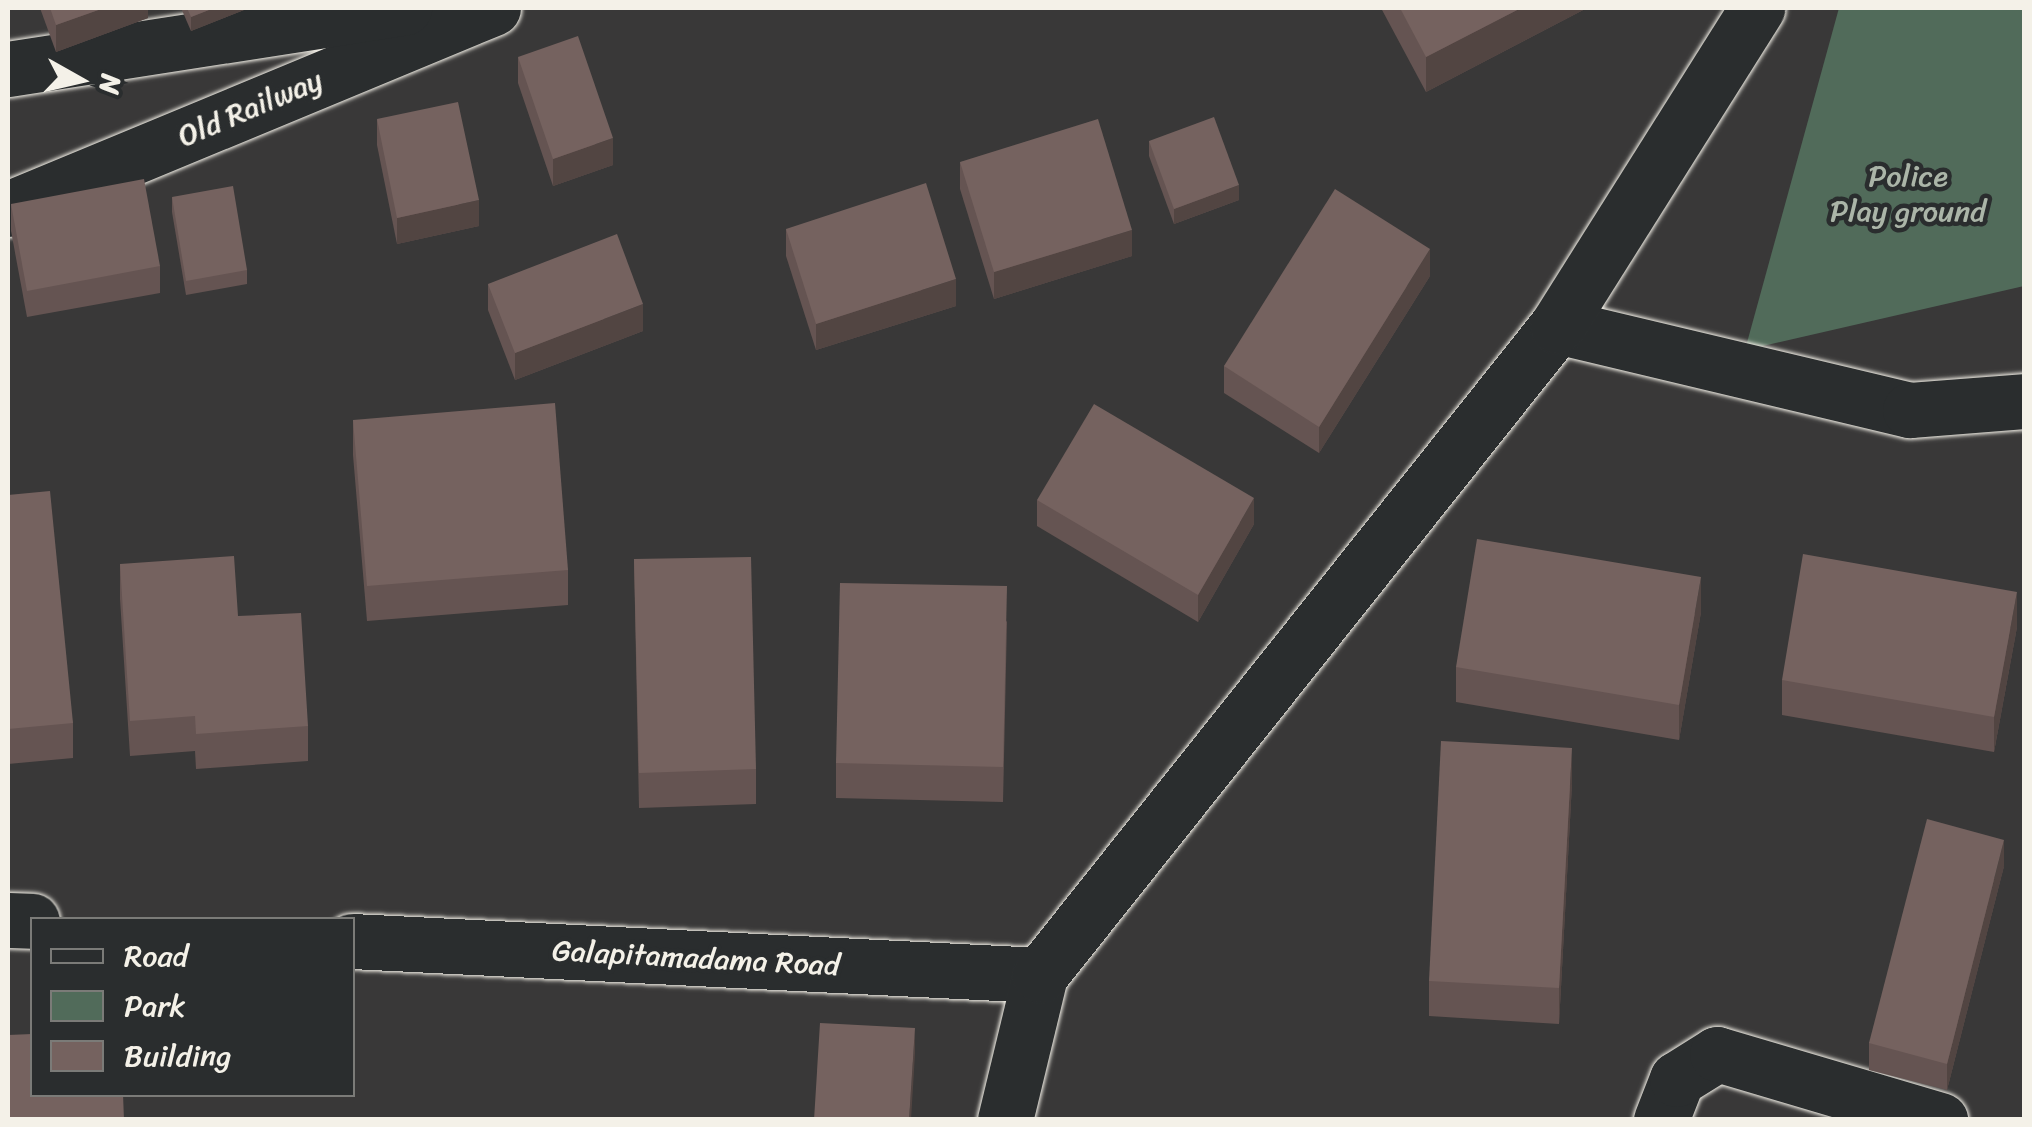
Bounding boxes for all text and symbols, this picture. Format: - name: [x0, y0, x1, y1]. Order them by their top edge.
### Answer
- north arrow: [30, 30, 130, 130]
- street label: Old Railway: [173, 62, 327, 154]
- text: N: [85, 71, 136, 97]
- park label: Police Play ground: [1830, 158, 1986, 228]
- legend: [30, 917, 355, 1097]
- text: Road: [124, 929, 188, 983]
- street label: Galapitamadama Road: [551, 932, 841, 984]
- text: Park: [124, 979, 186, 1033]
- text: Building: [124, 1029, 231, 1083]

